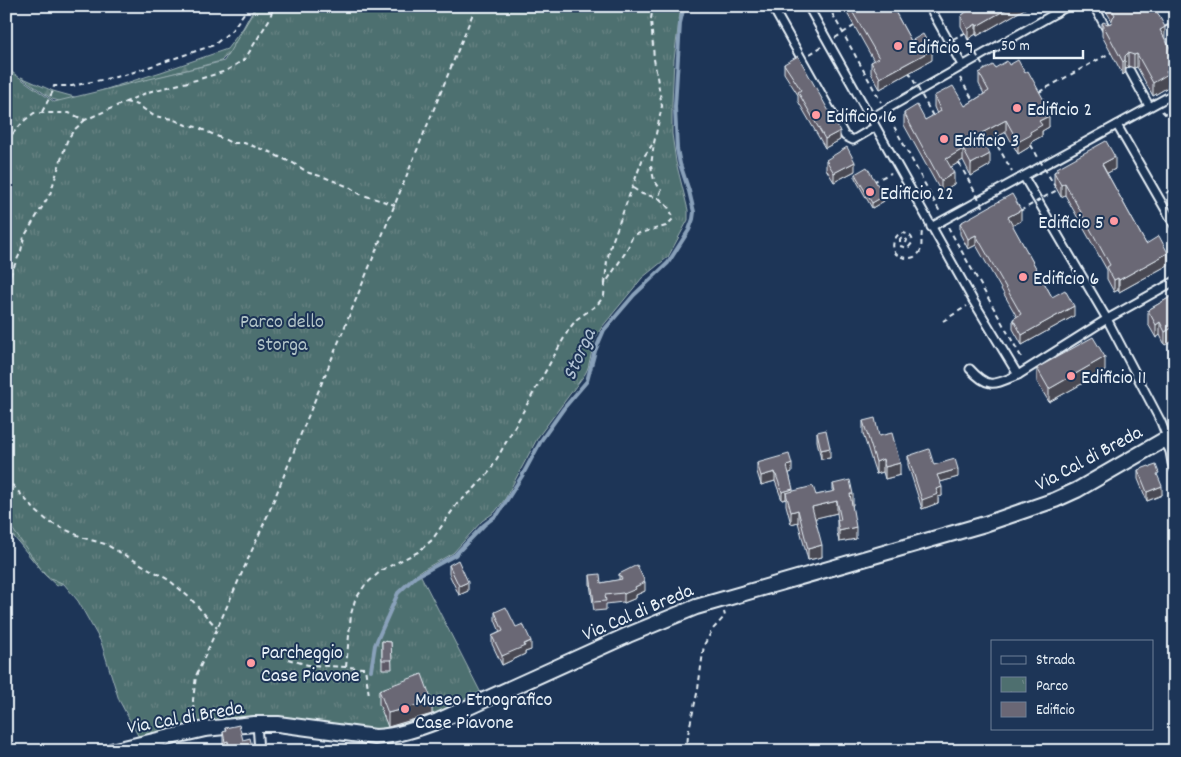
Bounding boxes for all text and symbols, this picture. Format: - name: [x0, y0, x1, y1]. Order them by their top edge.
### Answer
- scale bar: [994, 28, 1082, 60]
- place label: Edificio 9: [908, 35, 974, 63]
- text: 50 m: [1001, 36, 1030, 58]
- marker: Edificio 9: [892, 40, 904, 52]
- place label: Edificio 2: [1027, 97, 1092, 125]
- marker: Edificio 2: [1011, 102, 1023, 114]
- place label: Edificio 16: [826, 104, 897, 132]
- marker: Edificio 16: [810, 109, 822, 121]
- place label: Edificio 3: [954, 128, 1019, 156]
- marker: Edificio 3: [938, 133, 950, 145]
- place label: Edificio 22: [880, 181, 954, 209]
- marker: Edificio 22: [864, 186, 876, 198]
- place label: Edificio 5: [1038, 210, 1104, 238]
- marker: Edificio 5: [1108, 215, 1120, 227]
- place label: Edificio 6: [1033, 266, 1099, 294]
- marker: Edificio 6: [1017, 271, 1029, 283]
- park label: Parco dello Storga: [240, 309, 324, 360]
- water label: Storga: [556, 324, 606, 386]
- place label: Edificio 11: [1081, 365, 1146, 393]
- marker: Edificio 11: [1065, 370, 1077, 382]
- street label: Via Cal di Breda: [1031, 419, 1149, 500]
- street label: Via Cal di Breda: [578, 578, 698, 650]
- place label: Parcheggio Case Piavone: [261, 640, 360, 691]
- legend: [991, 640, 1154, 730]
- text: Strada: [1036, 650, 1076, 672]
- marker: Parcheggio Case Piavone: [245, 657, 257, 669]
- text: Parco: [1036, 676, 1068, 698]
- place label: Museo Etnografico Case Piavone: [415, 687, 552, 738]
- street label: Via Cal di Breda: [125, 695, 247, 743]
- text: Edificio: [1036, 700, 1075, 722]
- marker: Museo Etnografico Case Piavone: [399, 703, 411, 715]

